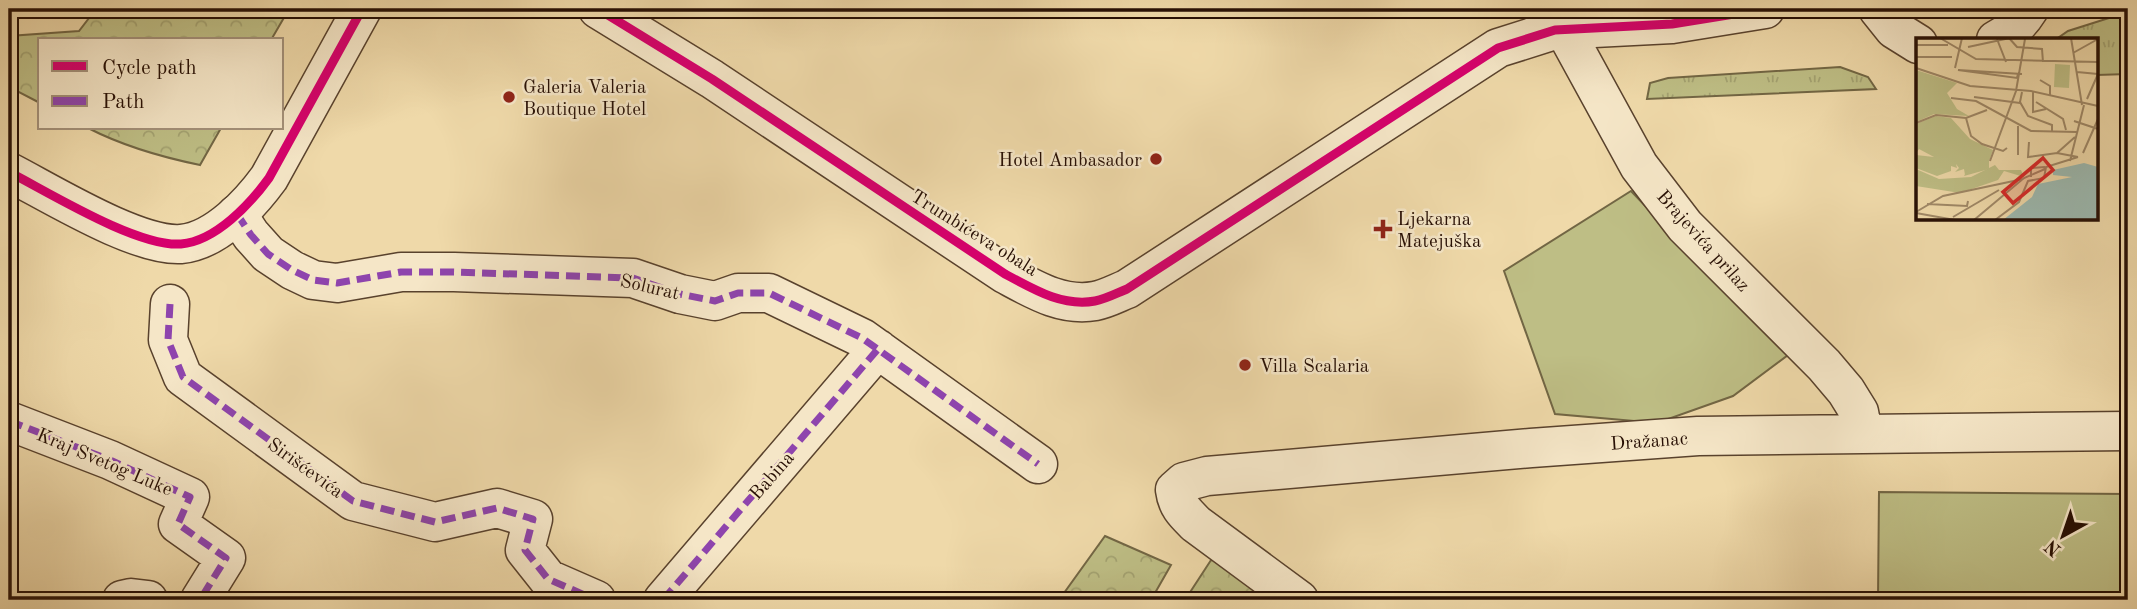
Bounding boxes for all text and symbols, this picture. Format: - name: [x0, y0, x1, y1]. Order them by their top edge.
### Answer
- legend: [38, 38, 284, 130]
- inset map: [1916, 38, 2098, 220]
- text: Cycle path: [102, 58, 197, 79]
- place label: Galeria Valeria Boutique Hotel: [523, 79, 647, 120]
- marker: Galeria Valeria Boutique Hotel: [501, 89, 517, 105]
- text: Path: [102, 92, 145, 113]
- marker: Hotel Ambasador: [1148, 151, 1164, 167]
- place label: Hotel Ambasador: [998, 152, 1142, 171]
- street label: Trumbićeva obala: [907, 187, 1041, 281]
- street label: Brajevića prilaz: [1652, 187, 1752, 296]
- place label: Ljekarna Matejuška: [1397, 211, 1482, 252]
- marker: Ljekarna Matejuška: [1375, 221, 1391, 237]
- street label: Solurat: [618, 272, 681, 304]
- marker: Villa Scalaria: [1237, 357, 1253, 373]
- place label: Villa Scalaria: [1259, 358, 1370, 377]
- street label: Kraj Svetog Luke: [33, 426, 175, 501]
- street label: Dražanac: [1610, 430, 1689, 455]
- street label: Sirišćevića: [263, 435, 346, 503]
- street label: Babina: [747, 448, 799, 504]
- north arrow: [2028, 500, 2098, 570]
- text: N: [2042, 535, 2065, 559]

